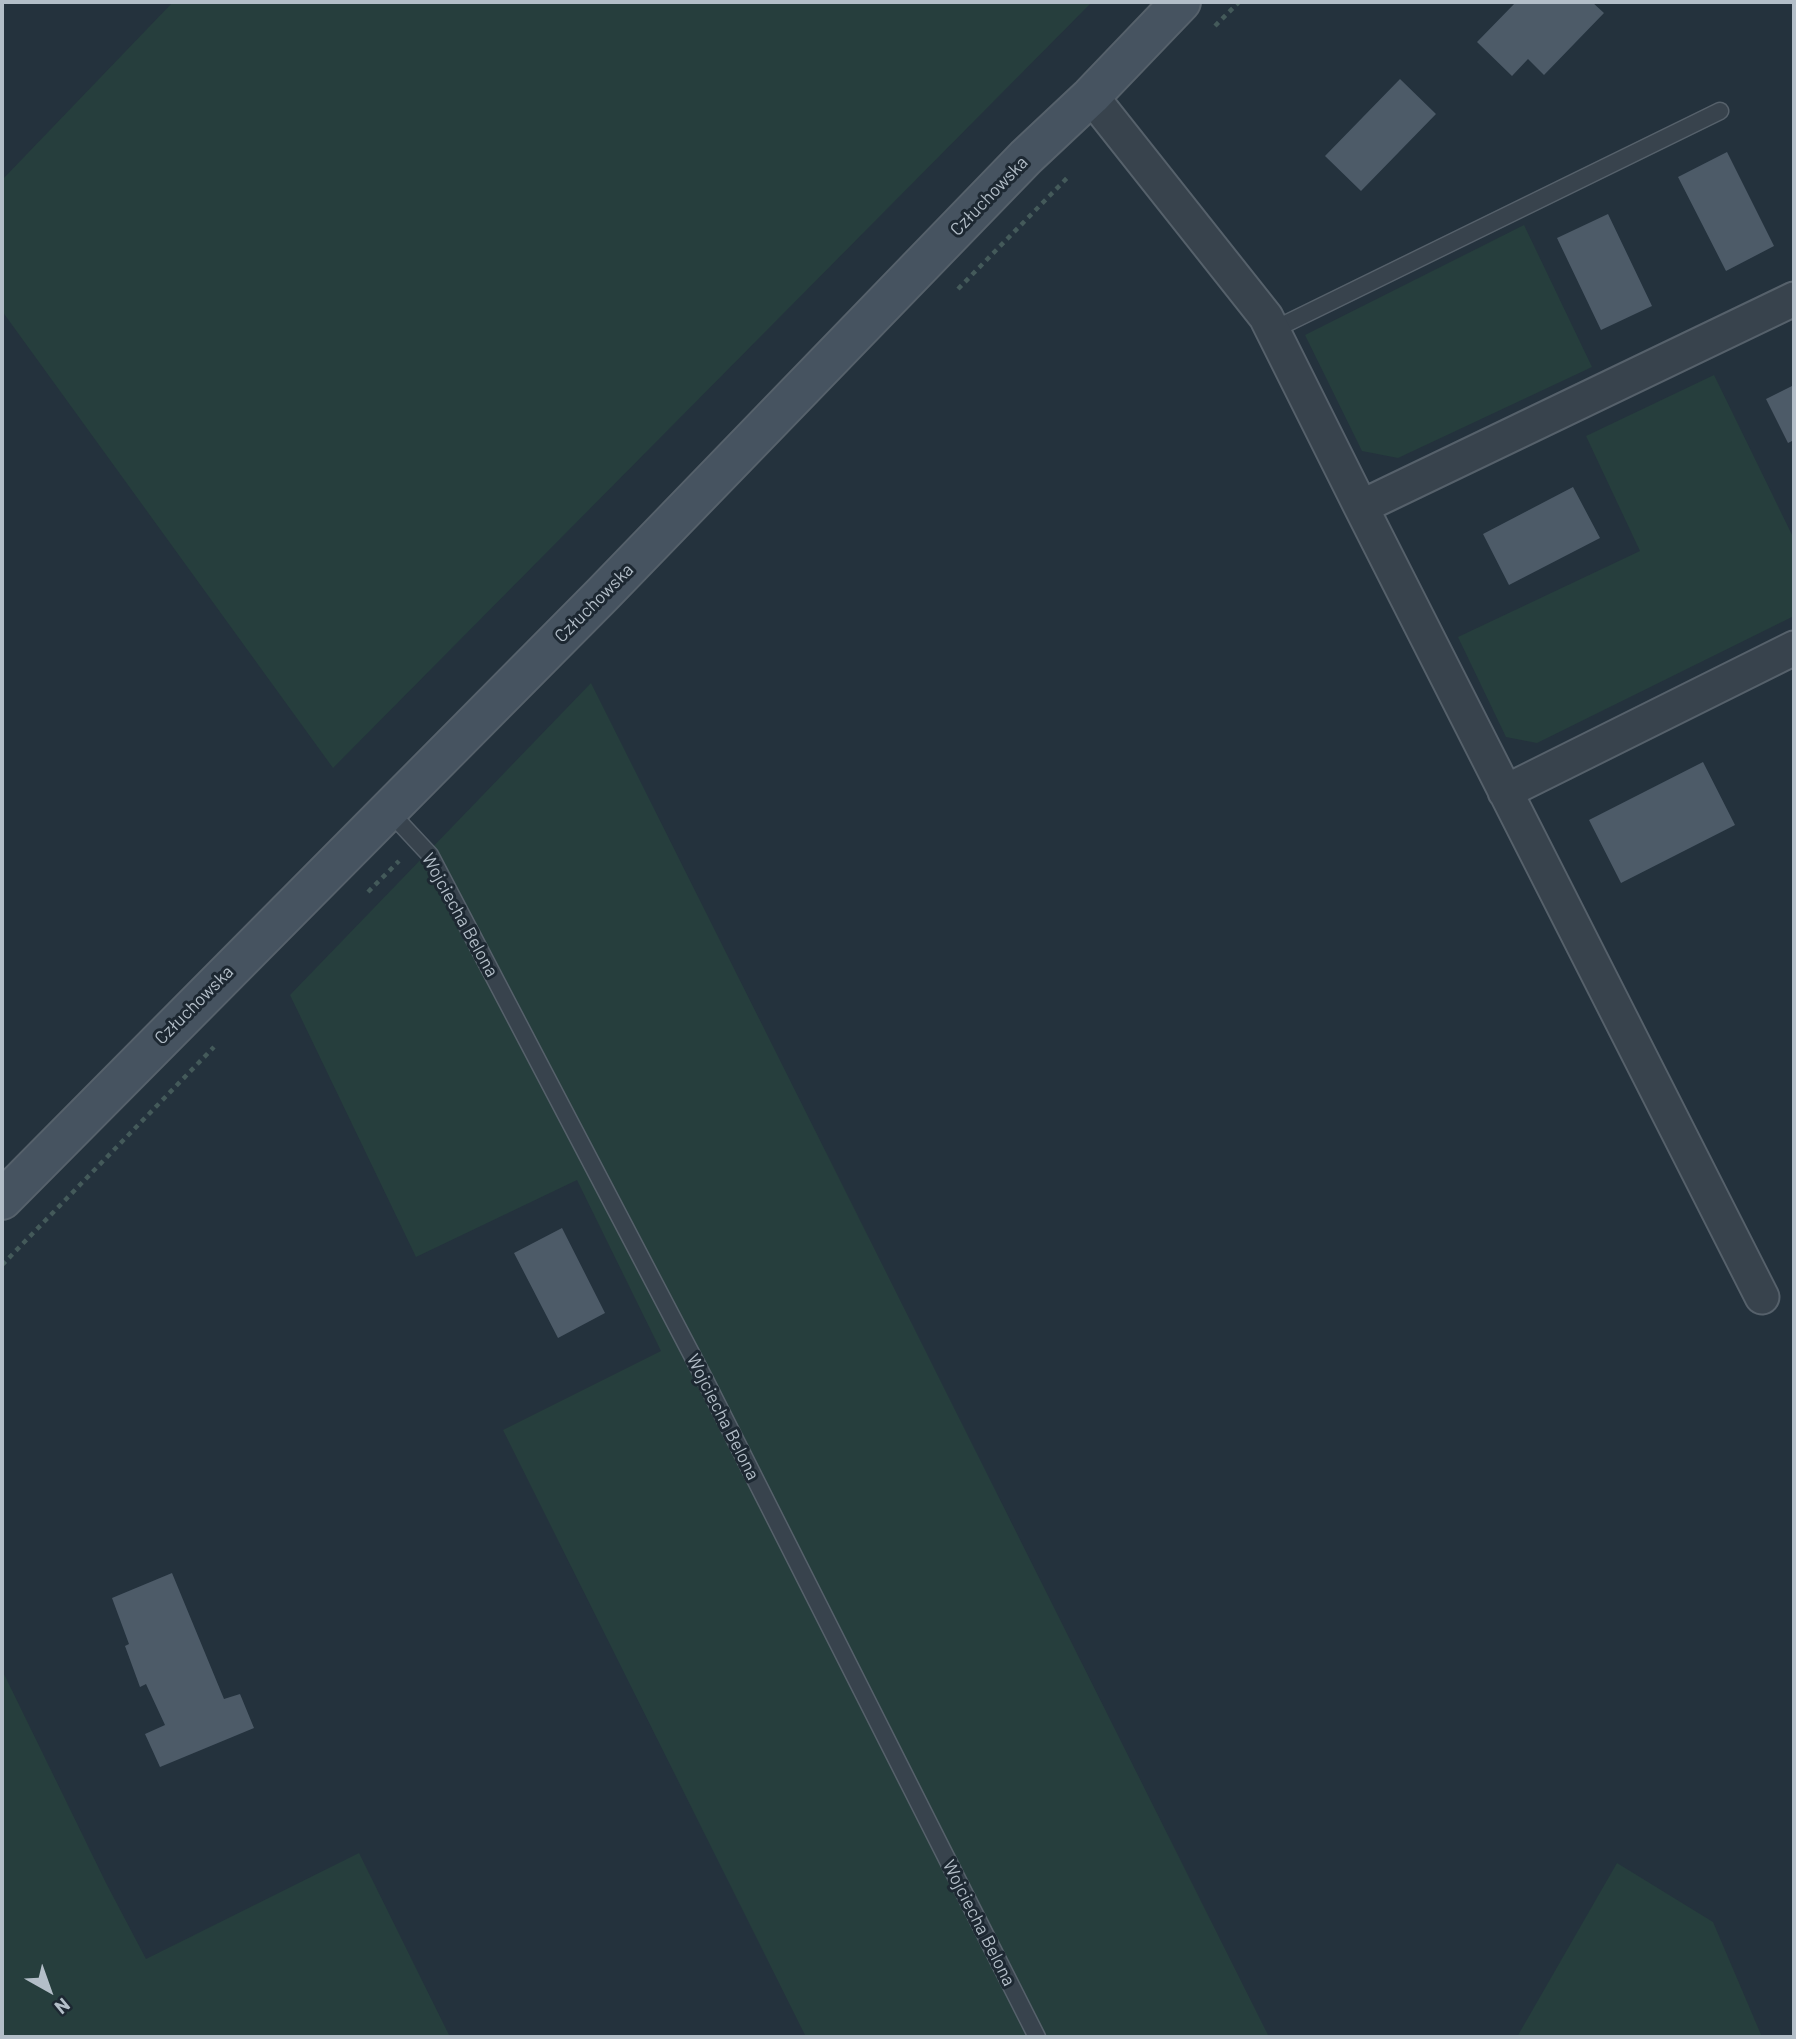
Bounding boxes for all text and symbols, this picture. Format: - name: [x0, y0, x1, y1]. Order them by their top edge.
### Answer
- street label: Człuchowska: [946, 152, 1032, 240]
- street label: Człuchowska: [550, 559, 638, 647]
- street label: Wojciecha Belona: [417, 849, 503, 981]
- street label: Człuchowska: [150, 961, 238, 1049]
- street label: Wojciecha Belona: [682, 1350, 764, 1484]
- street label: Wojciecha Belona: [938, 1856, 1020, 1990]
- north arrow: [14, 1955, 84, 2025]
- text: N: [51, 1994, 75, 2019]

